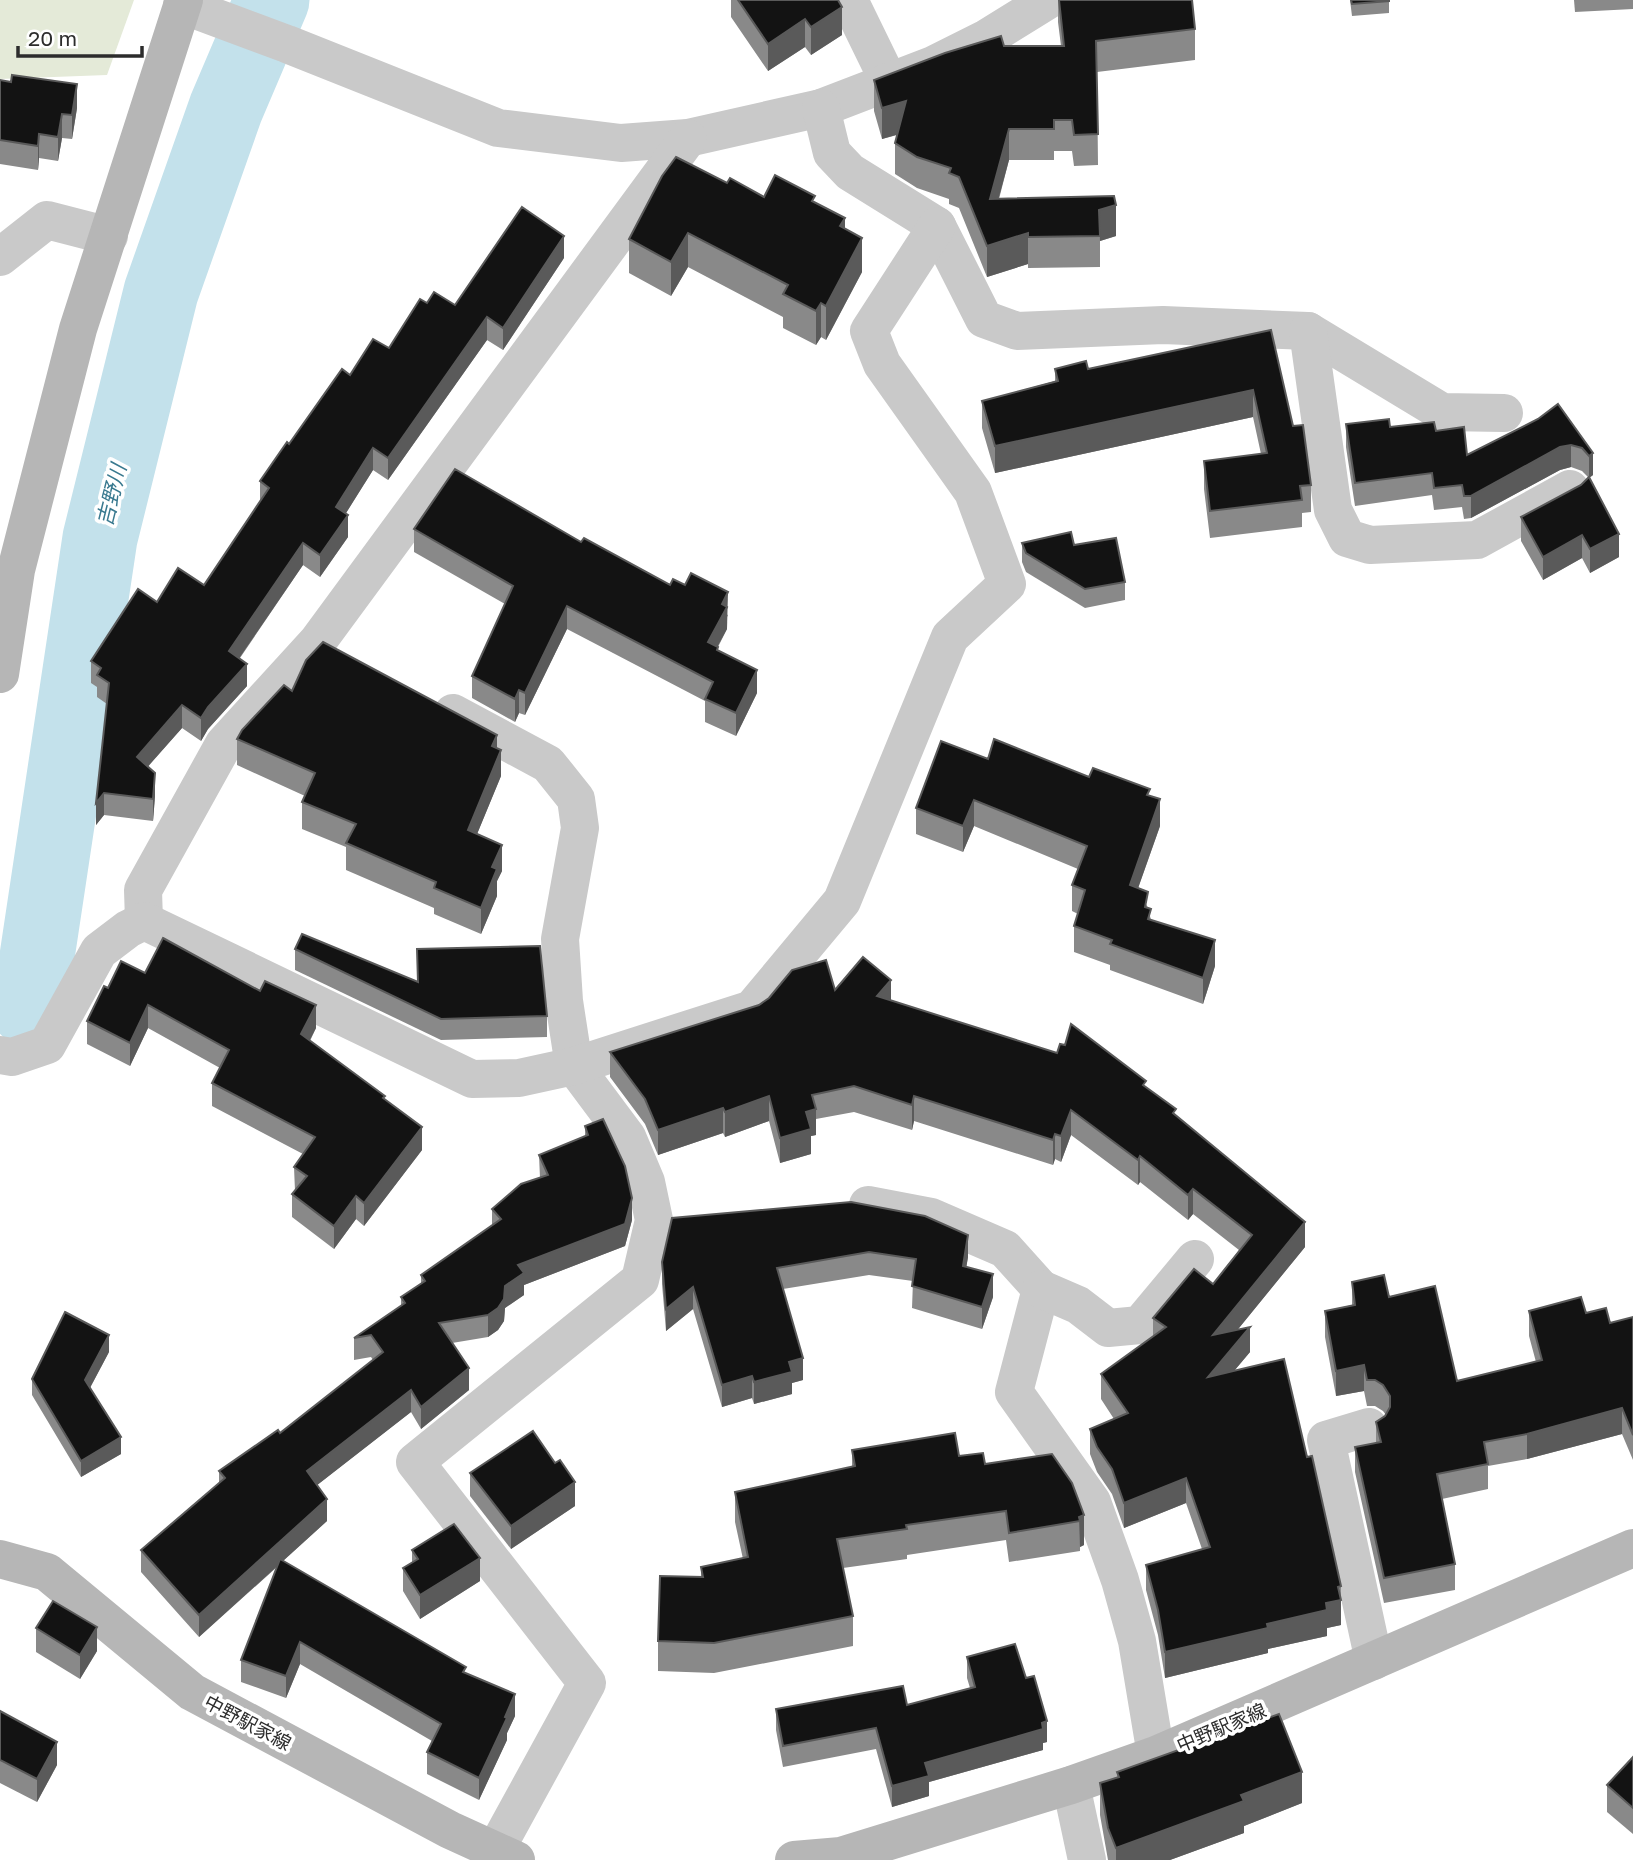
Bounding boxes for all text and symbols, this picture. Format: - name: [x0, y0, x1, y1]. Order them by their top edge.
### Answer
- scale bar: [18, 14, 142, 58]
- text: 20 m: [28, 25, 77, 51]
- water label: 吉野川: [91, 459, 132, 529]
- street label: 中野駅家線: [201, 1690, 295, 1754]
- street label: 中野駅家線: [1173, 1698, 1269, 1756]

